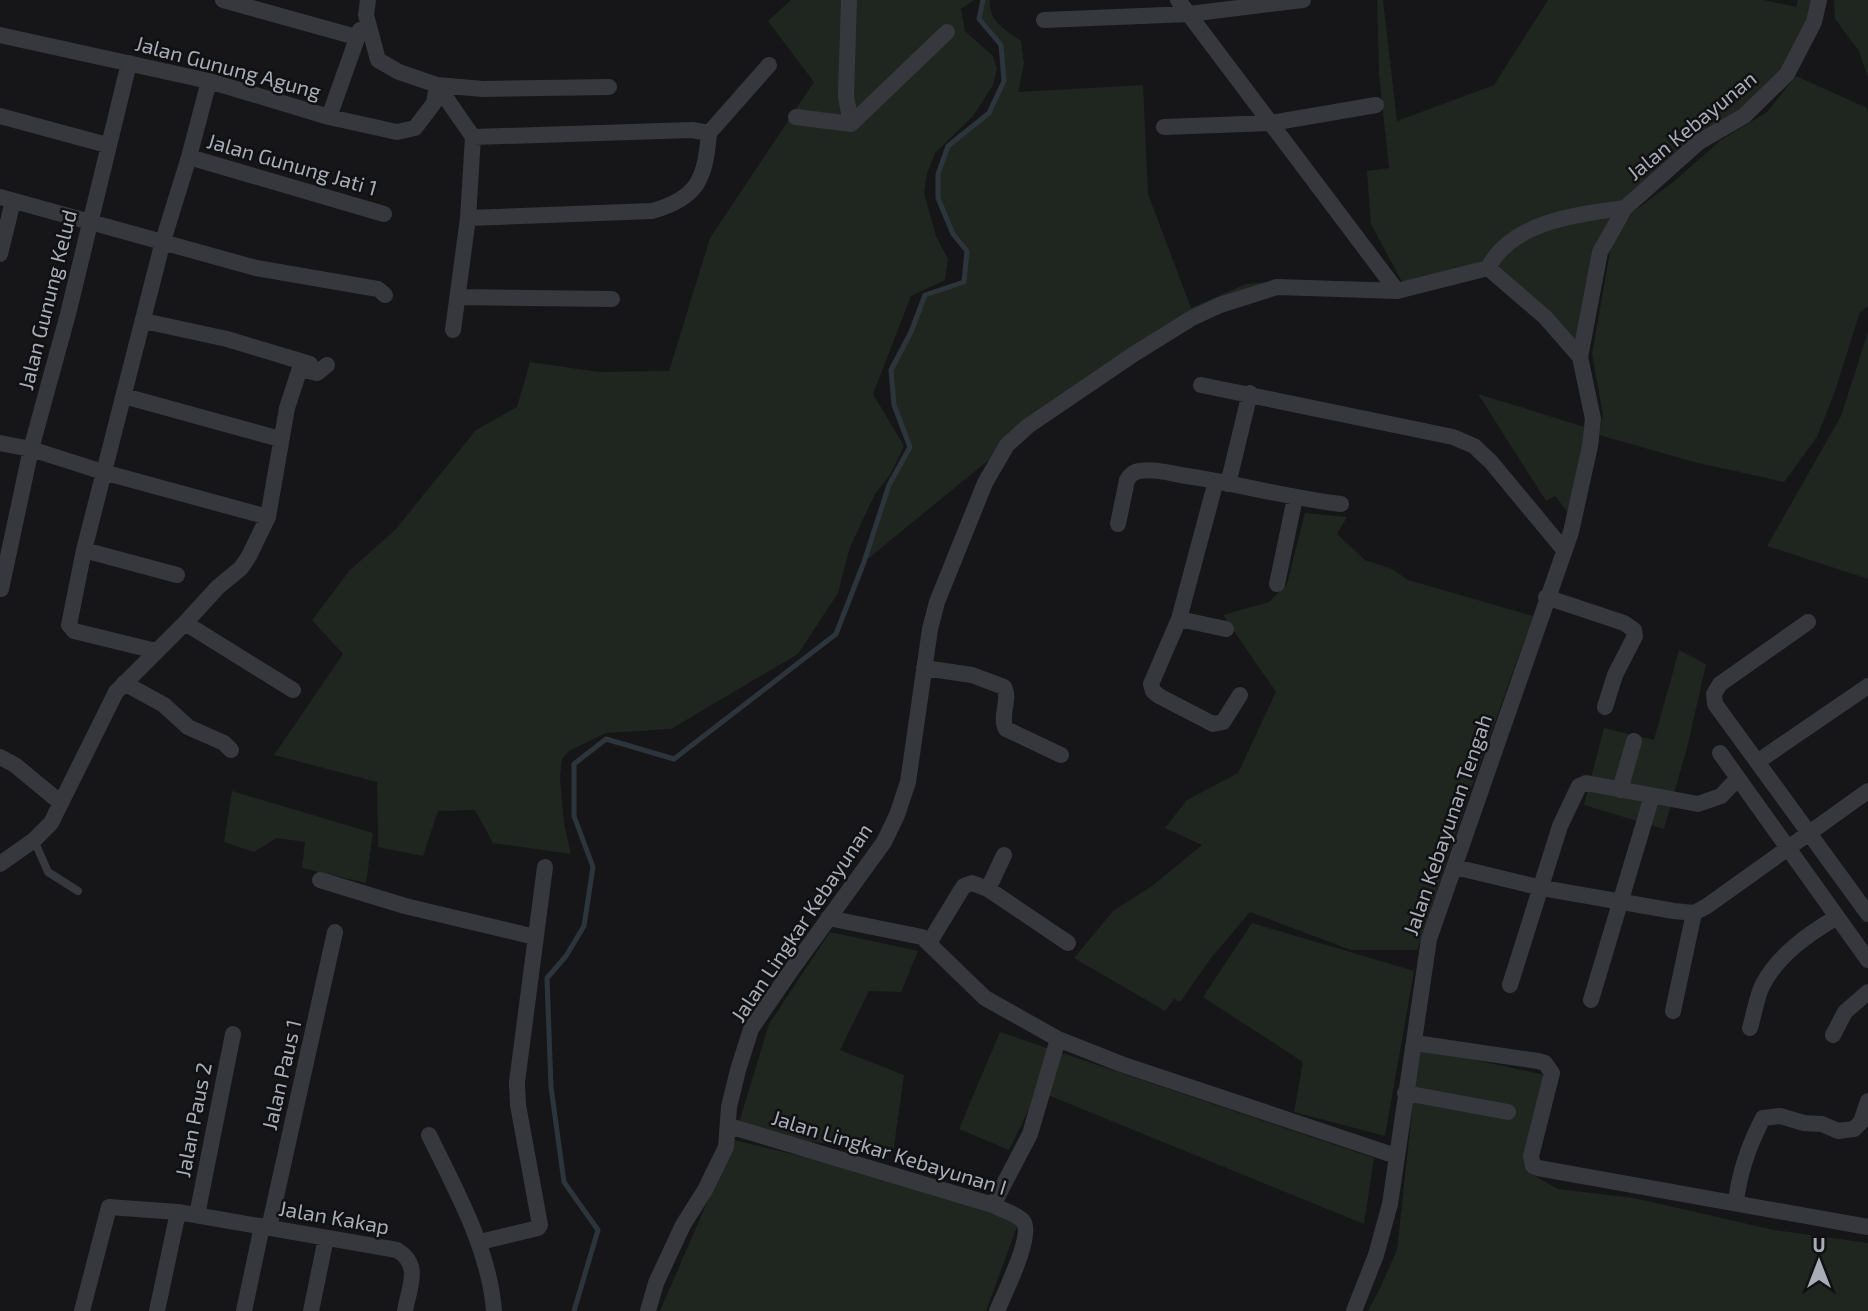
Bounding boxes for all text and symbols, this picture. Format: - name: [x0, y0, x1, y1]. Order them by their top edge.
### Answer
- street label: Jalan Gunung Agung: [133, 30, 324, 103]
- street label: Jalan Kebayunan: [1621, 65, 1761, 185]
- street label: Jalan Gunung Jati 1: [204, 127, 380, 200]
- street label: Jalan Gunung Kelud: [12, 207, 81, 392]
- street label: Jalan Kebayunan Tengah: [1397, 711, 1496, 938]
- street label: Jalan Lingkar Kebayunan: [725, 818, 877, 1026]
- street label: Jalan Paus 1: [256, 1017, 305, 1132]
- street label: Jalan Paus 2: [169, 1060, 216, 1179]
- street label: Jalan Lingkar Kebayunan I: [769, 1104, 1010, 1199]
- street label: Jalan Kakap: [277, 1195, 391, 1239]
- north arrow: [1784, 1227, 1854, 1297]
- text: U: [1812, 1233, 1826, 1256]

